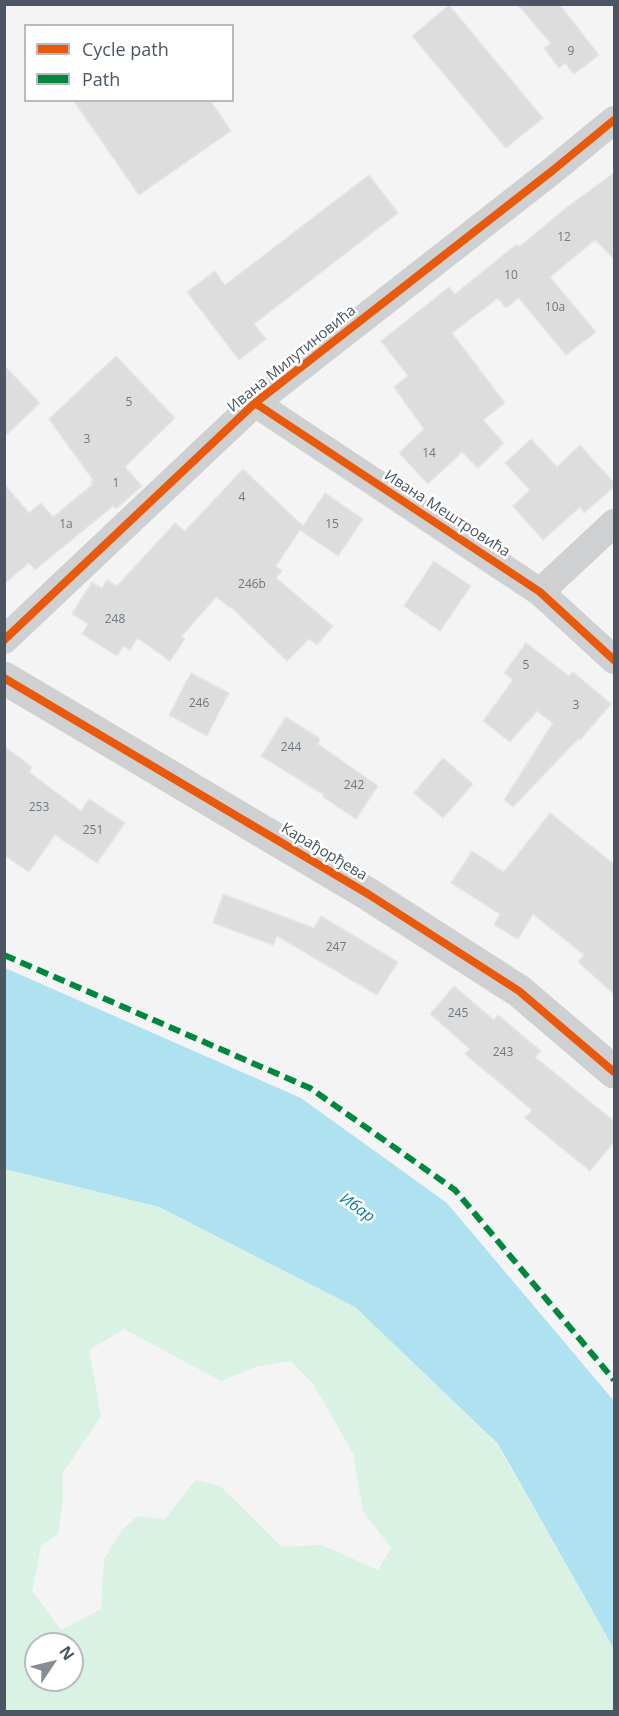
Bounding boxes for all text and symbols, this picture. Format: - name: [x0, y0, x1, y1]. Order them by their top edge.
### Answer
- legend: [24, 24, 234, 102]
- text: Cycle path: [82, 37, 169, 61]
- house number: 9: [568, 45, 574, 59]
- text: Path: [82, 67, 120, 91]
- house number: 12: [557, 231, 571, 245]
- house number: 10: [504, 269, 518, 283]
- house number: 10a: [545, 301, 565, 315]
- street label: Ивана Милутиновића: [224, 302, 360, 416]
- house number: 5: [126, 396, 132, 410]
- house number: 3: [84, 433, 90, 447]
- house number: 14: [422, 447, 436, 461]
- street label: Ивана Мештровића: [381, 467, 513, 561]
- house number: 1: [113, 477, 119, 491]
- house number: 4: [239, 491, 245, 505]
- house number: 1a: [59, 518, 73, 532]
- house number: 15: [325, 518, 339, 532]
- house number: 246b: [238, 578, 266, 592]
- house number: 248: [105, 613, 125, 627]
- house number: 5: [523, 659, 529, 673]
- house number: 246: [189, 697, 209, 711]
- house number: 3: [573, 699, 579, 713]
- house number: 244: [281, 741, 301, 755]
- house number: 242: [344, 779, 364, 793]
- house number: 253: [29, 801, 49, 815]
- street label: Карађорђева: [278, 819, 370, 885]
- house number: 251: [83, 824, 103, 838]
- house number: 247: [326, 941, 346, 955]
- house number: 245: [448, 1007, 468, 1021]
- house number: 243: [493, 1046, 513, 1060]
- water label: Ибар: [336, 1189, 378, 1227]
- north arrow: [24, 1632, 84, 1692]
- text: N: [54, 1641, 80, 1664]

